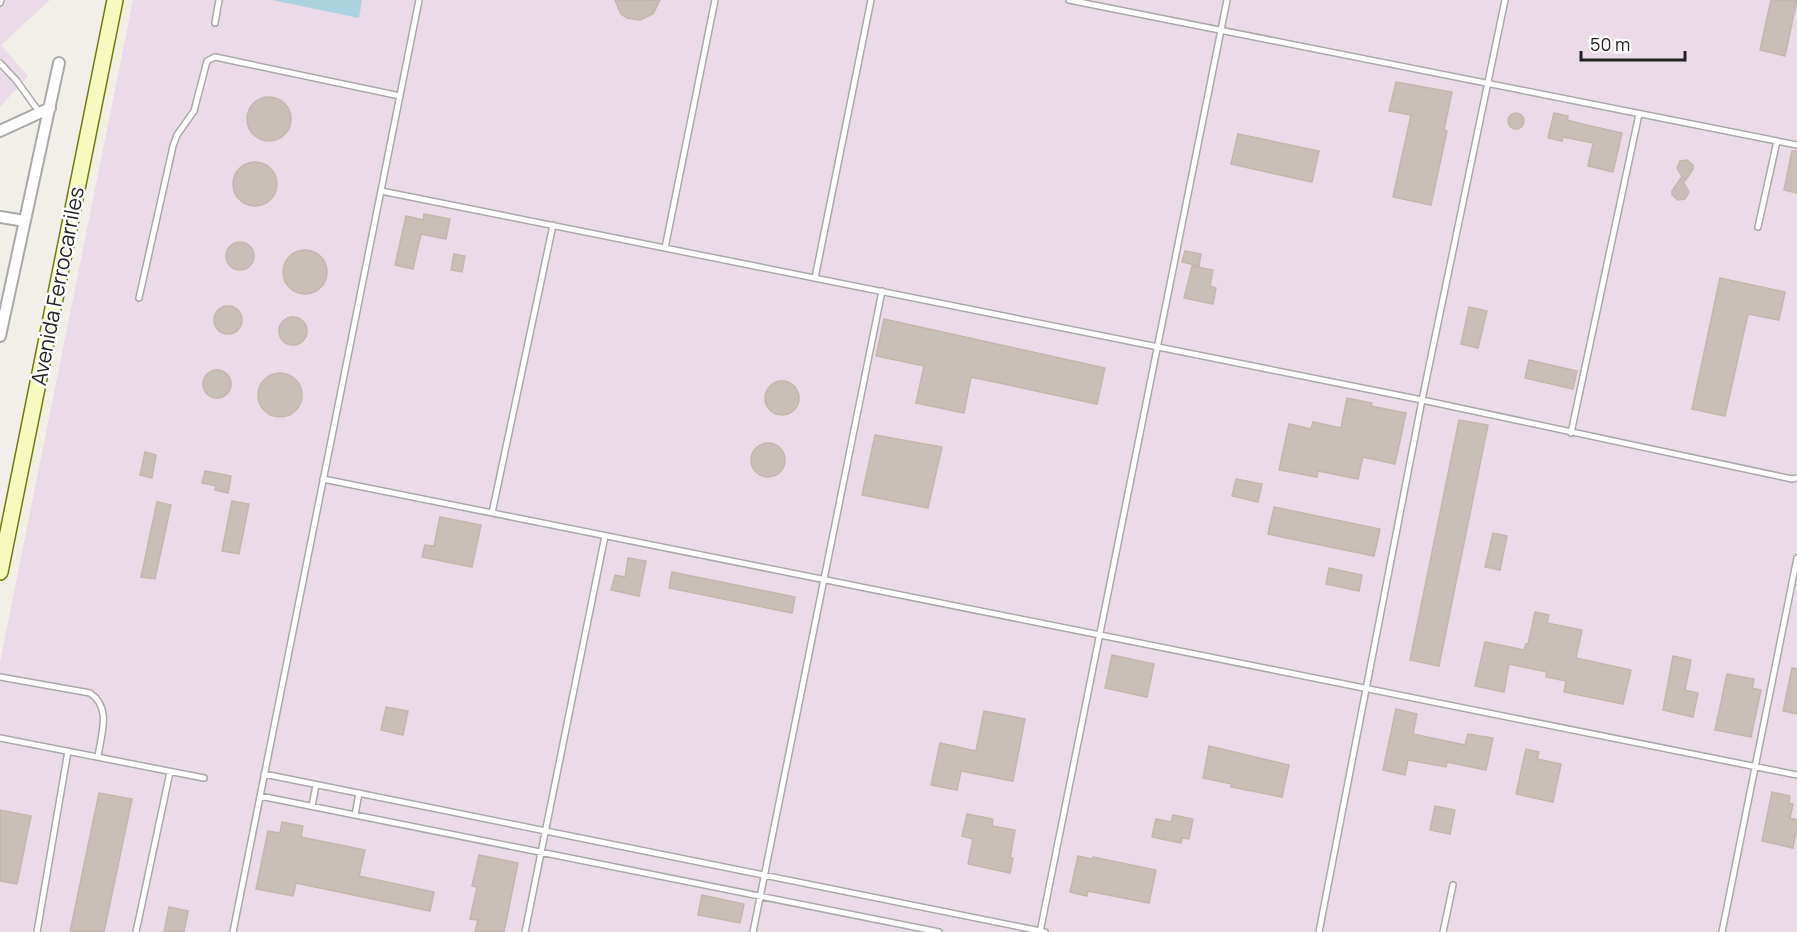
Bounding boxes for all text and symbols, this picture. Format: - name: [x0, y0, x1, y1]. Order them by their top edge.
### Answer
- scale bar: [1581, 24, 1684, 62]
- text: 50 m: [1590, 32, 1630, 56]
- street label: Avenida Ferrocarriles: [24, 184, 90, 388]

